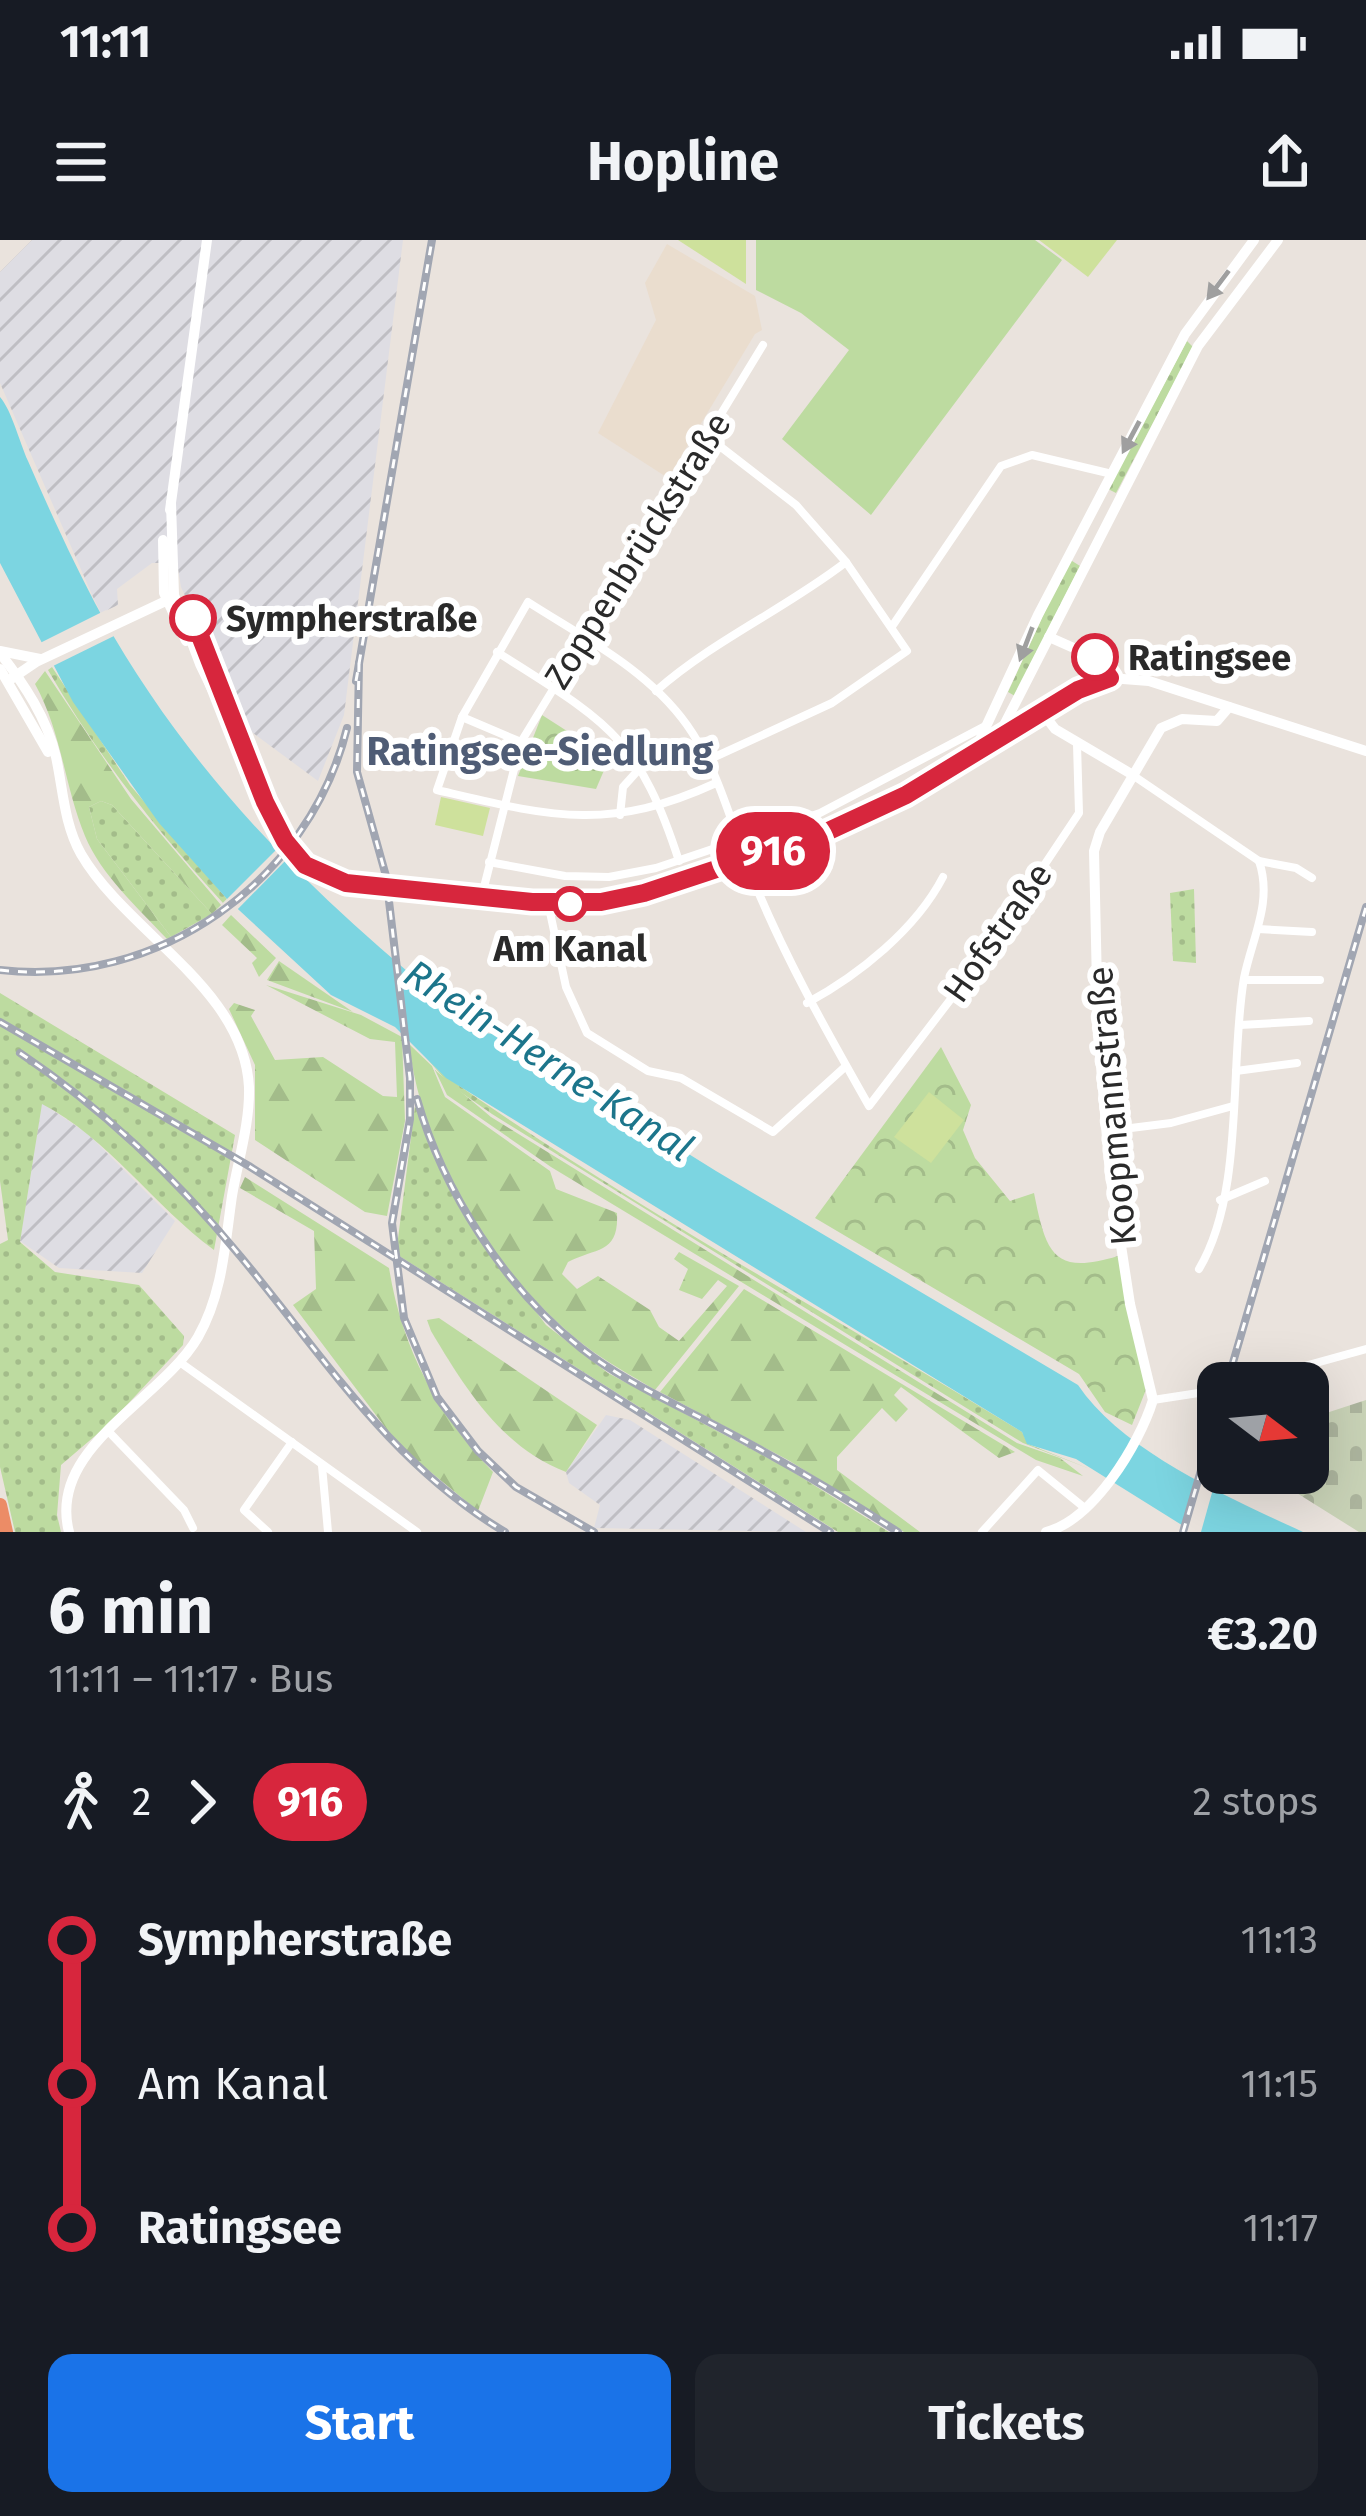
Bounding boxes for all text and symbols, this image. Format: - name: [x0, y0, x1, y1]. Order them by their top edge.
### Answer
- text: 11:11: [60, 15, 151, 69]
- icon: menu: [48, 129, 114, 195]
- icon: share: [1252, 129, 1318, 195]
- text: Hopline: [587, 130, 779, 194]
- one-way arrow: [1206, 270, 1230, 301]
- street label: Zoppenbrückstraße: [535, 404, 741, 697]
- one-way arrow: [1121, 420, 1141, 455]
- marker: Sympherstraße: [171, 596, 215, 640]
- place label: Sympherstraße: [226, 597, 477, 641]
- one-way arrow: [1015, 627, 1034, 663]
- marker: Ratingsee: [1073, 635, 1117, 679]
- place label: Ratingsee: [1128, 636, 1291, 680]
- district label: Ratingsee-Siedlung: [366, 729, 714, 775]
- line badge: 916: [704, 812, 842, 890]
- text: 916: [740, 826, 806, 876]
- street label: Hofstraße: [934, 854, 1062, 1011]
- marker: Am Kanal: [554, 888, 586, 920]
- place label: Am Kanal: [492, 927, 647, 971]
- water label: Rhein-Herne-Kanal: [396, 950, 701, 1171]
- street label: Koopmannstraße: [1078, 965, 1146, 1247]
- north arrow: [1197, 1362, 1329, 1494]
- map controls: [1197, 1362, 1329, 1494]
- text: 6 min: [48, 1571, 213, 1650]
- text: €3.20: [1208, 1607, 1318, 1661]
- text: 11:11 – 11:17 · Bus: [48, 1656, 333, 1702]
- icon: walk: [48, 1769, 114, 1835]
- icon: forward: [169, 1769, 235, 1835]
- text: 916: [277, 1777, 343, 1827]
- text: 2: [132, 1779, 151, 1825]
- text: 2 stops: [1192, 1779, 1318, 1825]
- text: Sympherstraße: [138, 1913, 452, 1967]
- text: 11:13: [1241, 1917, 1318, 1963]
- text: Am Kanal: [138, 2057, 329, 2111]
- text: 11:15: [1241, 2061, 1318, 2107]
- text: Ratingsee: [138, 2201, 342, 2255]
- text: 11:17: [1243, 2205, 1318, 2251]
- button: Start: [48, 2354, 671, 2492]
- button: Tickets: [695, 2354, 1318, 2492]

